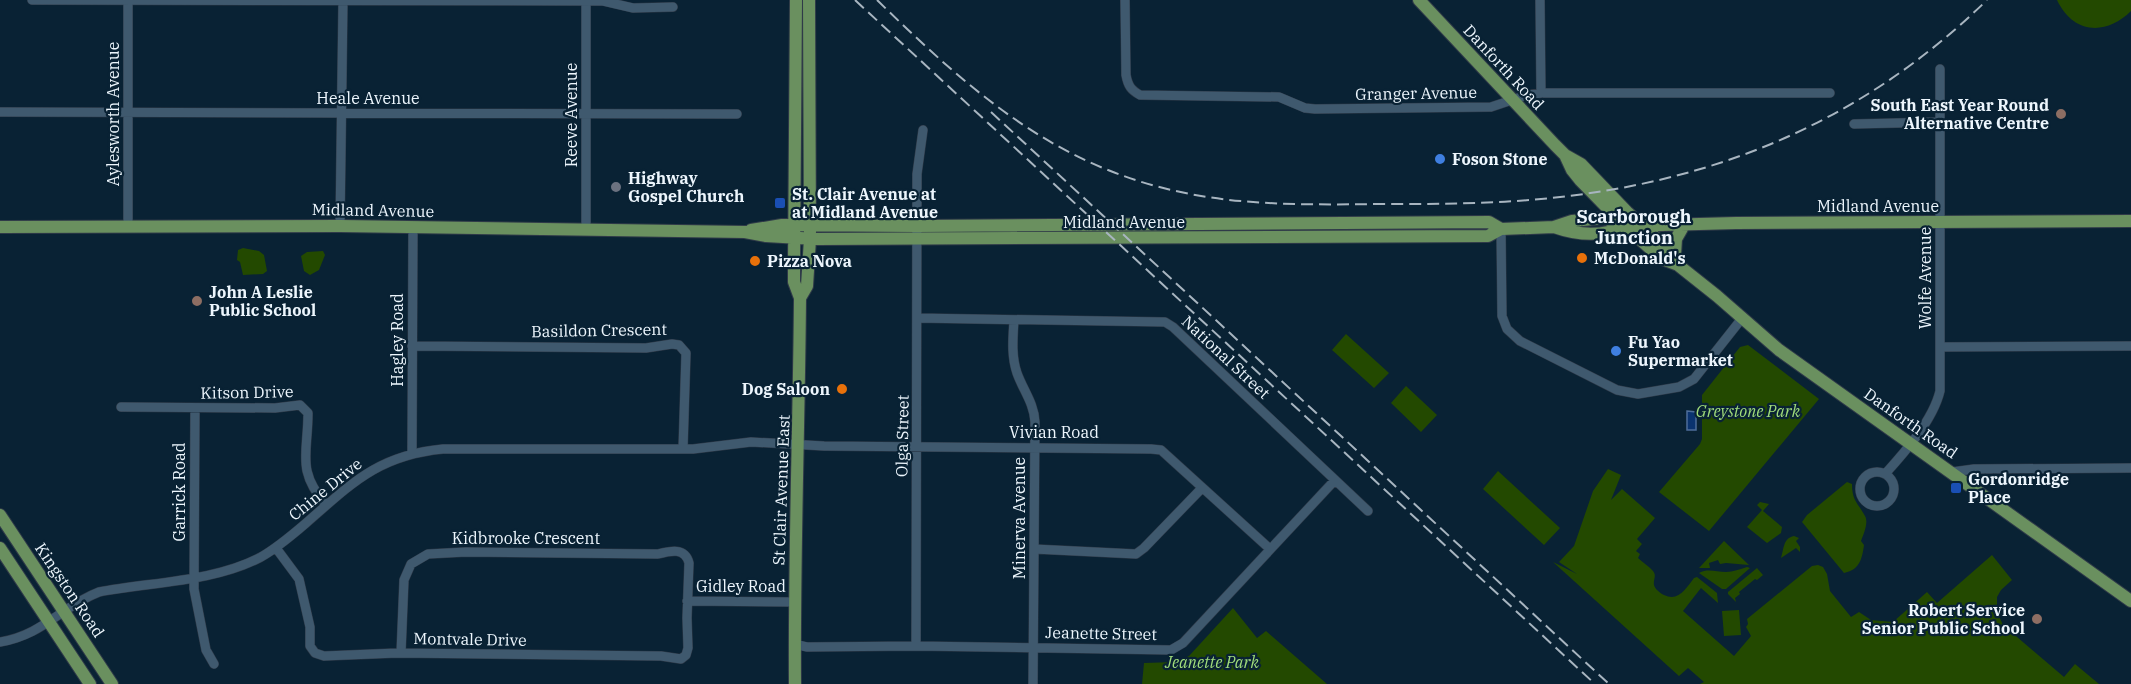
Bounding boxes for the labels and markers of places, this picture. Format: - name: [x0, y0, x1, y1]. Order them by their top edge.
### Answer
- place label: South East Year Round Alternative Centre: [1871, 95, 2049, 133]
- marker: South East Year Round Alternative Centre: [2054, 107, 2068, 121]
- place label: Foson Stone: [1452, 149, 1547, 169]
- marker: Foson Stone: [1433, 152, 1447, 166]
- place label: Highway Gospel Church: [628, 168, 744, 206]
- marker: Highway Gospel Church: [609, 180, 623, 194]
- place label: St. Clair Avenue at at Midland Avenue: [792, 184, 938, 222]
- marker: St. Clair Avenue at at Midland Avenue: [773, 196, 787, 210]
- place label: McDonald's: [1594, 248, 1686, 268]
- place label: Pizza Nova: [767, 251, 852, 271]
- marker: McDonald's: [1575, 251, 1589, 265]
- marker: Pizza Nova: [748, 254, 762, 268]
- place label: John A Leslie Public School: [209, 282, 316, 320]
- marker: John A Leslie Public School: [190, 294, 204, 308]
- place label: Fu Yao Supermarket: [1628, 332, 1733, 370]
- marker: Fu Yao Supermarket: [1609, 344, 1623, 358]
- place label: Dog Saloon: [742, 379, 830, 399]
- marker: Dog Saloon: [835, 382, 849, 396]
- place label: Gordonridge Place: [1968, 469, 2069, 507]
- marker: Gordonridge Place: [1949, 481, 1963, 495]
- place label: Robert Service Senior Public School: [1862, 600, 2025, 638]
- marker: Robert Service Senior Public School: [2030, 612, 2044, 626]

